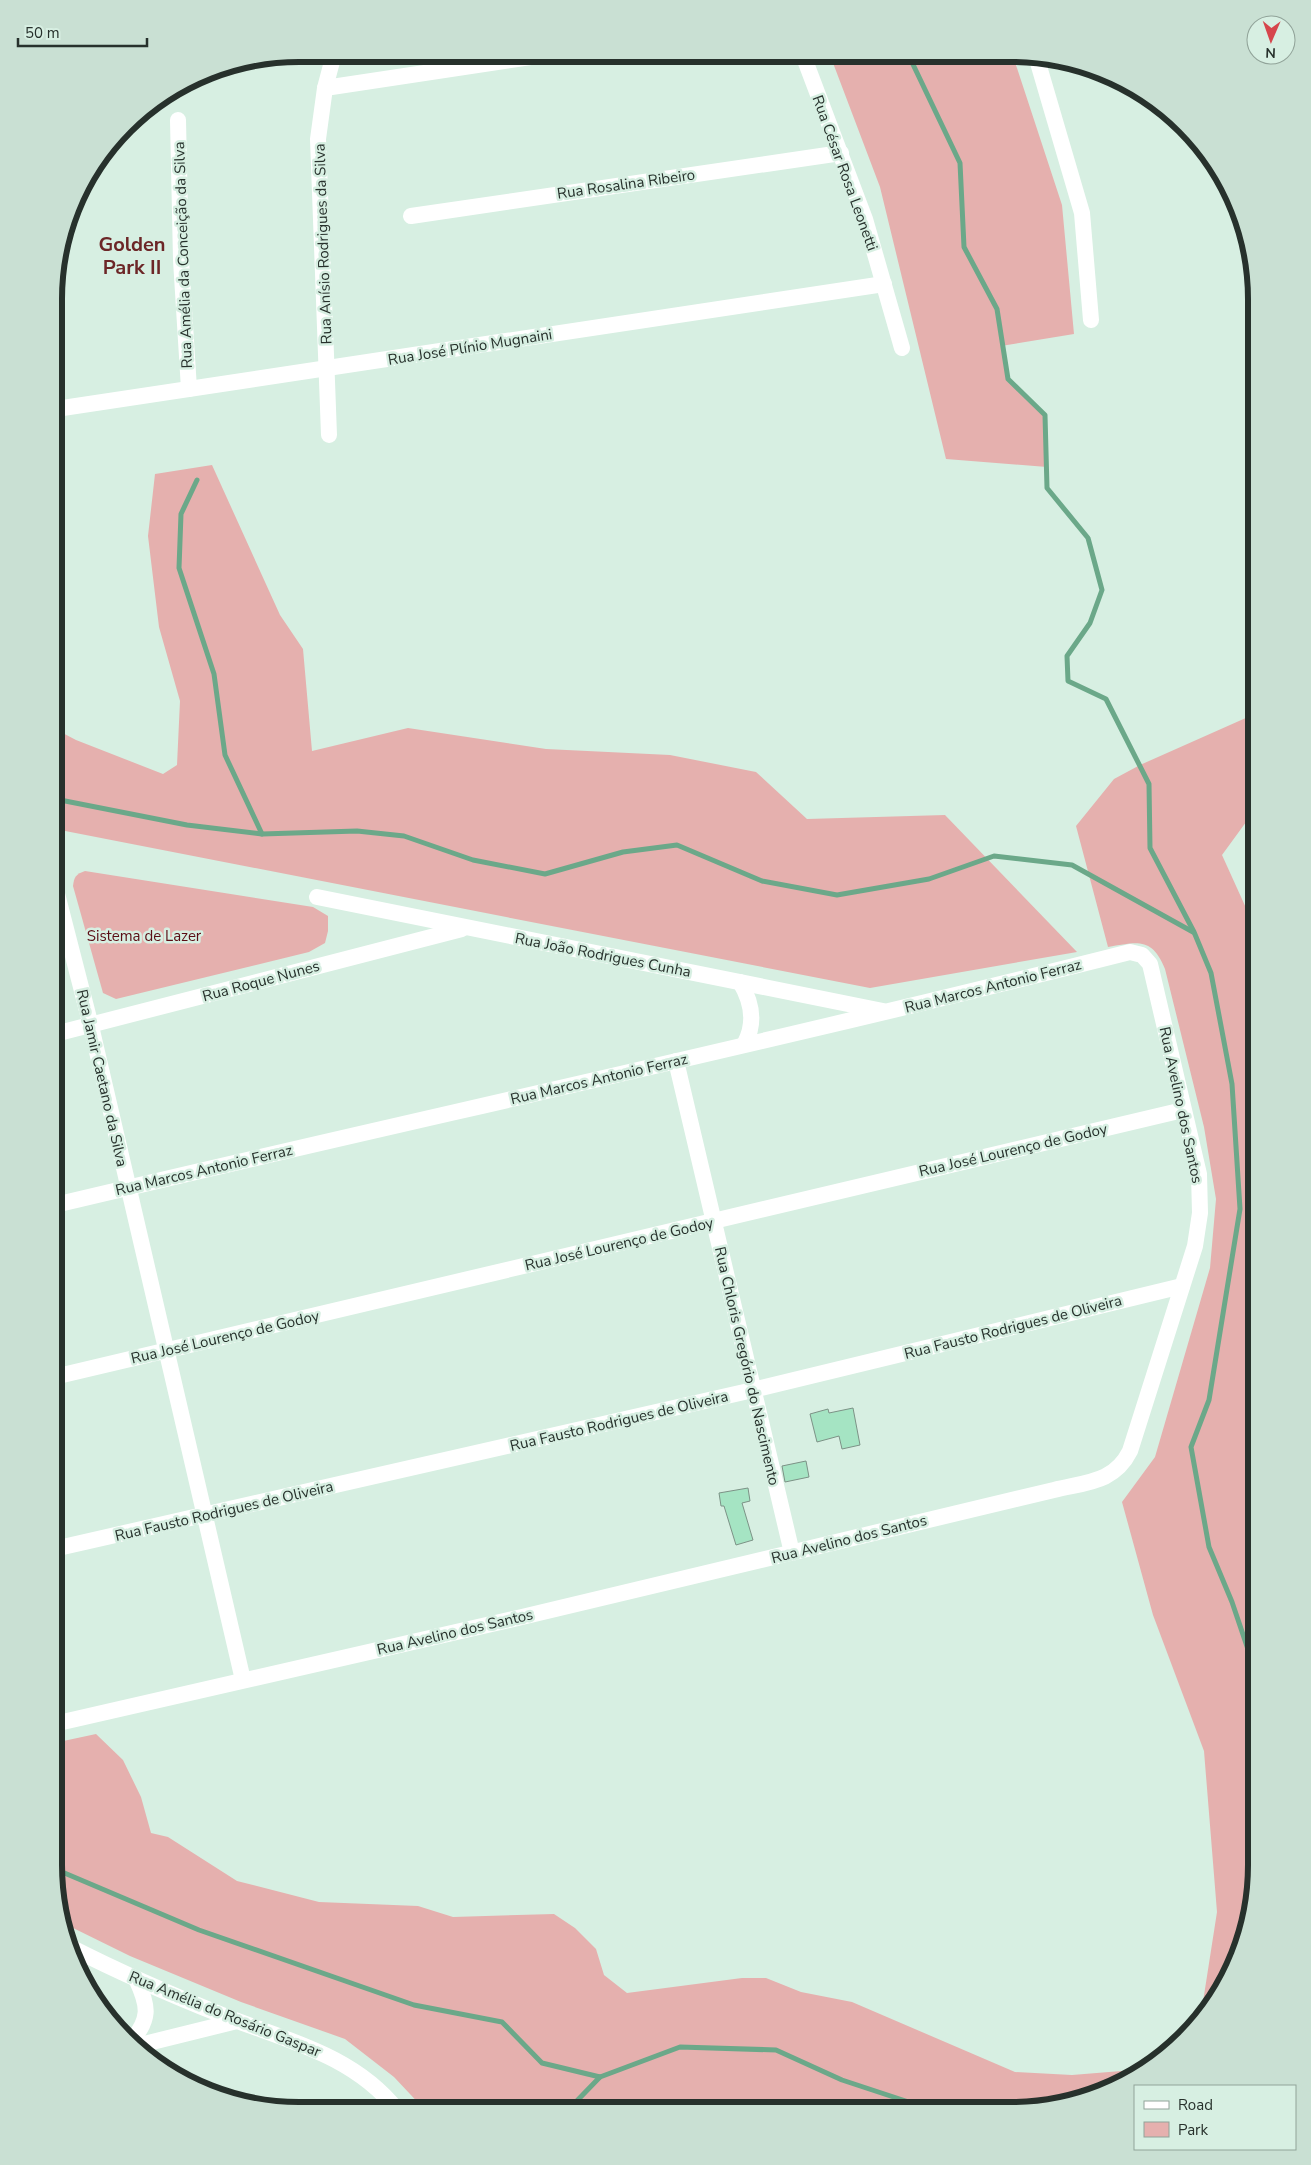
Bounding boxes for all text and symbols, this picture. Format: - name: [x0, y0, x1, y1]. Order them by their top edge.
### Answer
- scale bar: [18, 15, 146, 47]
- north arrow: [1246, 15, 1296, 65]
- text: 50 m: [25, 23, 60, 43]
- text: N: [1265, 43, 1276, 62]
- street label: Rua César Rosa Leonetti: [808, 92, 882, 254]
- street label: Rua Amélia da Conceição da Silva: [169, 141, 197, 369]
- street label: Rua Anísio Rodrigues da Silva: [309, 143, 337, 345]
- street label: Rua Rosalina Ribeiro: [556, 164, 696, 204]
- district label: Golden Park II: [98, 231, 166, 281]
- street label: Rua José Plínio Mugnaini: [386, 324, 554, 370]
- park label: Sistema de Lazer: [87, 926, 202, 946]
- street label: Rua João Rodrigues Cunha: [513, 928, 693, 982]
- street label: Rua Marcos Antonio Ferraz: [903, 954, 1083, 1018]
- street label: Rua Roque Nunes: [200, 956, 322, 1006]
- street label: Rua Jamir Caetano da Silva: [72, 987, 132, 1169]
- street label: Rua Avelino dos Santos: [1155, 1025, 1207, 1185]
- street label: Rua Marcos Antonio Ferraz: [508, 1049, 690, 1109]
- street label: Rua José Lourenço de Godoy: [917, 1119, 1109, 1181]
- street label: Rua Marcos Antonio Ferraz: [113, 1140, 295, 1200]
- street label: Rua José Lourenço de Godoy: [523, 1213, 715, 1275]
- street label: Rua Chloris Gregório do Nascimento: [710, 1245, 784, 1487]
- street label: Rua Fausto Rodrigues de Oliveira: [902, 1290, 1124, 1364]
- street label: Rua José Lourenço de Godoy: [129, 1306, 321, 1368]
- street label: Rua Fausto Rodrigues de Oliveira: [508, 1386, 730, 1456]
- street label: Rua Fausto Rodrigues de Oliveira: [113, 1476, 335, 1546]
- street label: Rua Avelino dos Santos: [769, 1510, 929, 1568]
- street label: Rua Avelino dos Santos: [375, 1604, 535, 1660]
- street label: Rua Amélia do Rosário Gaspar: [126, 1966, 324, 2062]
- legend: [1134, 2085, 1296, 2150]
- text: Road: [1178, 2095, 1213, 2115]
- text: Park: [1178, 2120, 1208, 2140]

